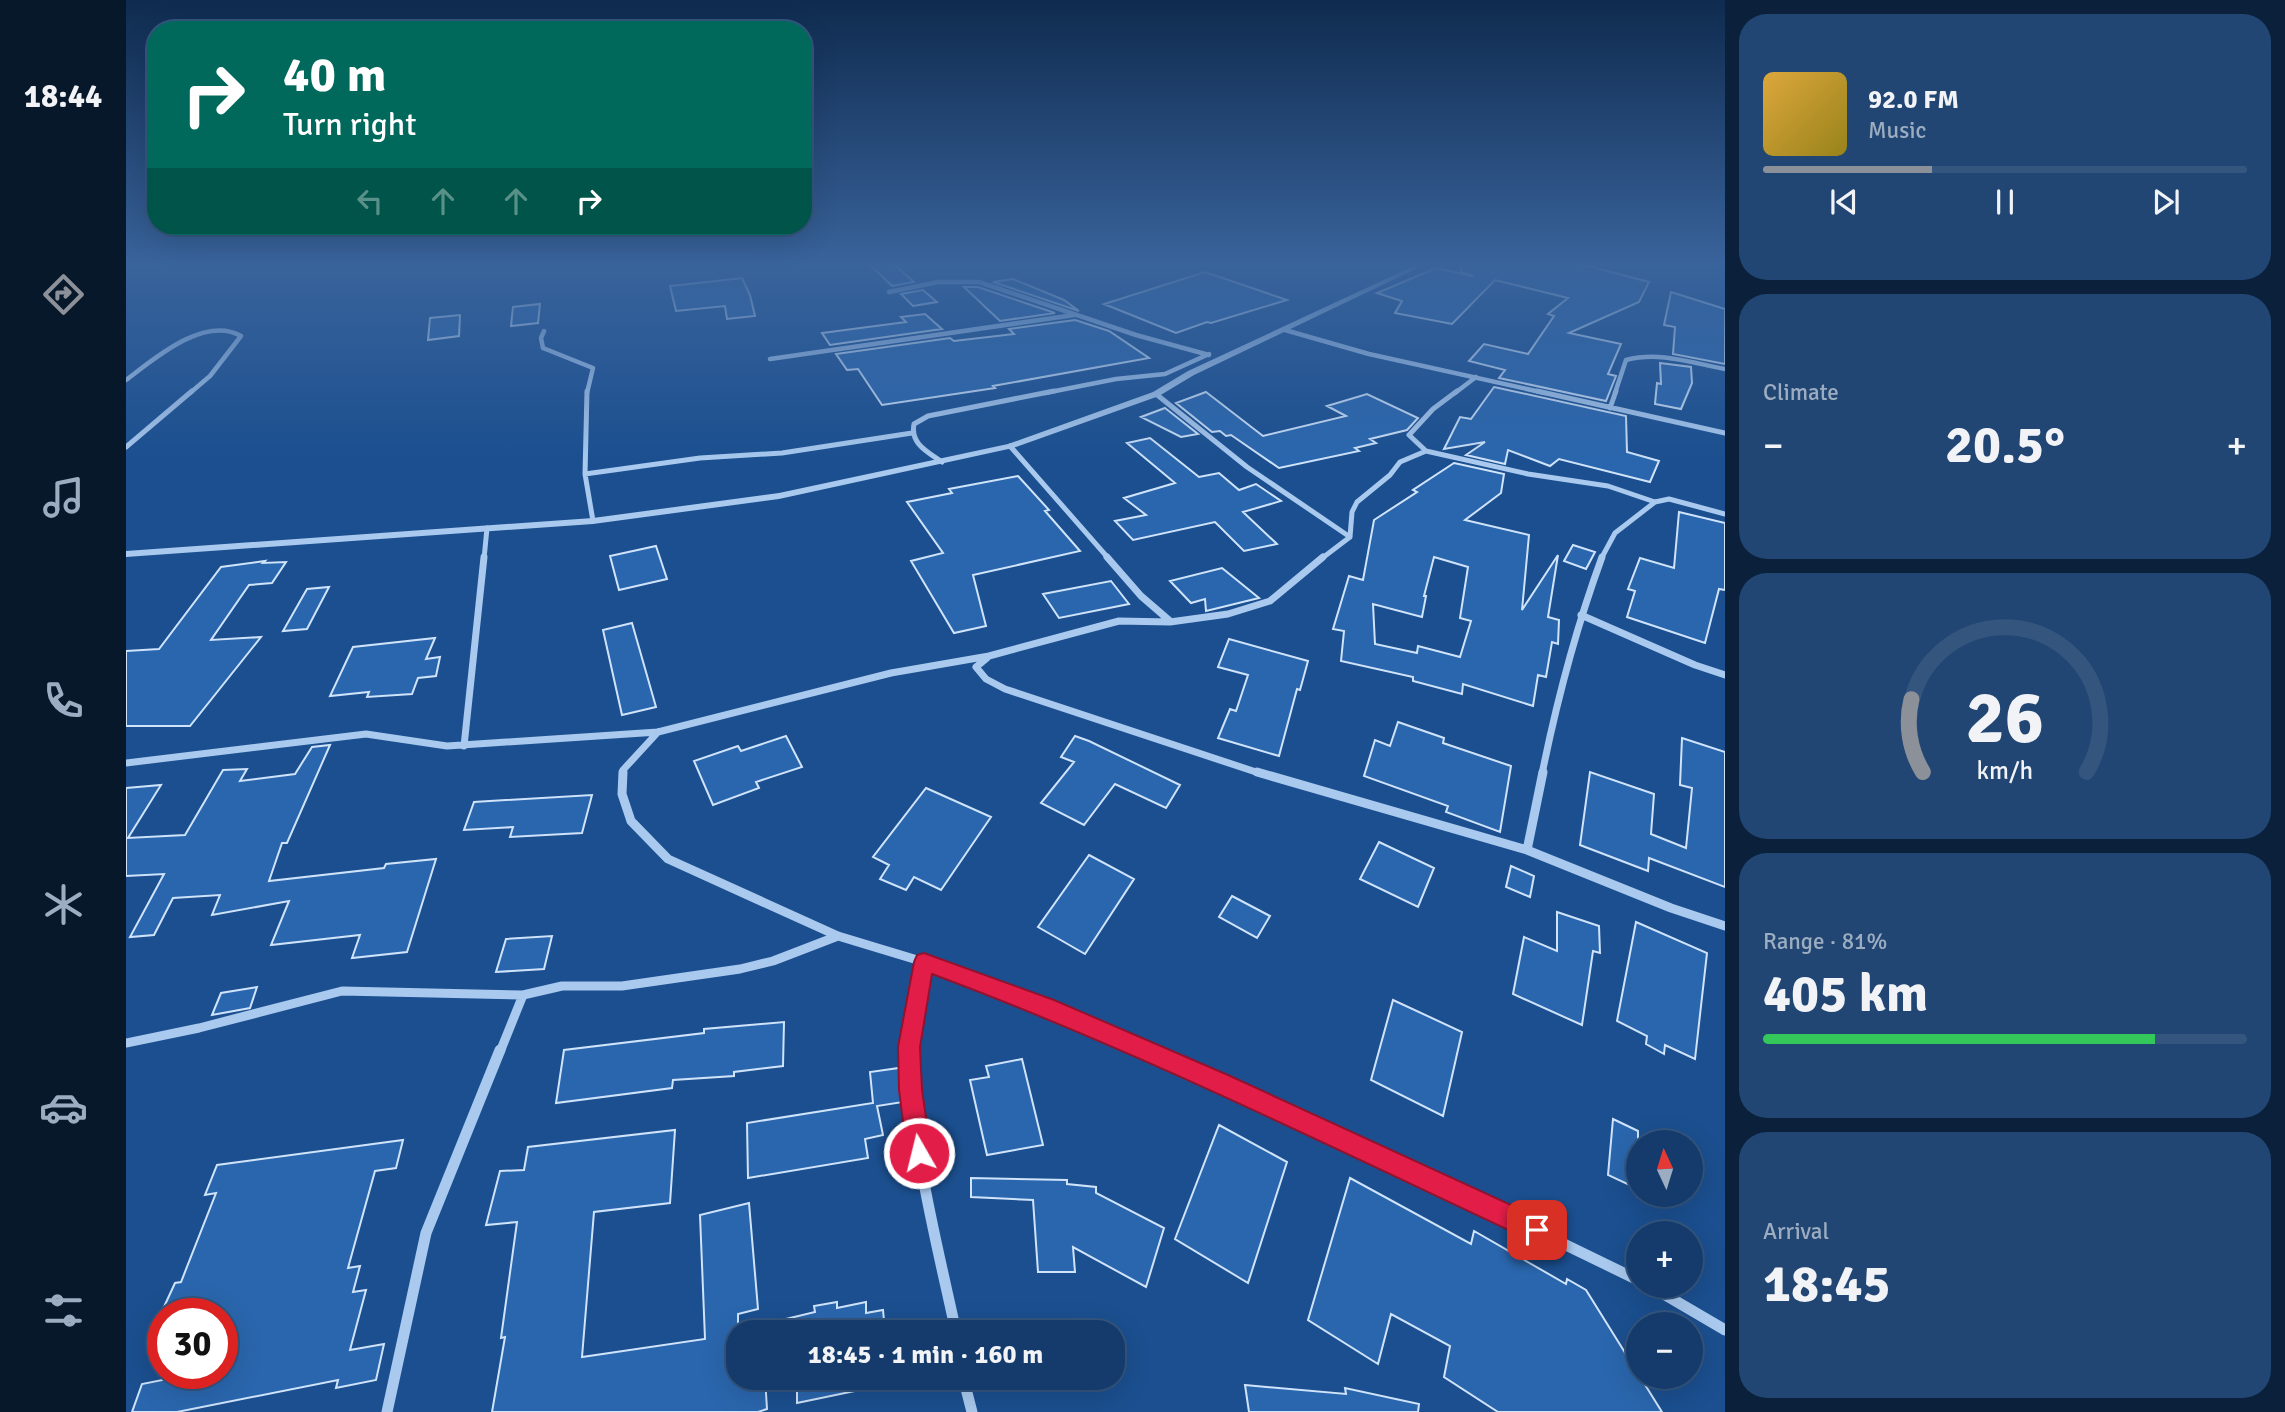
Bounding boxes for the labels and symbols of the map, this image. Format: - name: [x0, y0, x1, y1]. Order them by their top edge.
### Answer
- position arrow: [882, 1116, 956, 1190]
- north arrow: [1626, 1130, 1703, 1208]
- pin: [1507, 1200, 1567, 1260]
- speed limit sign: 30: [147, 1298, 238, 1389]

